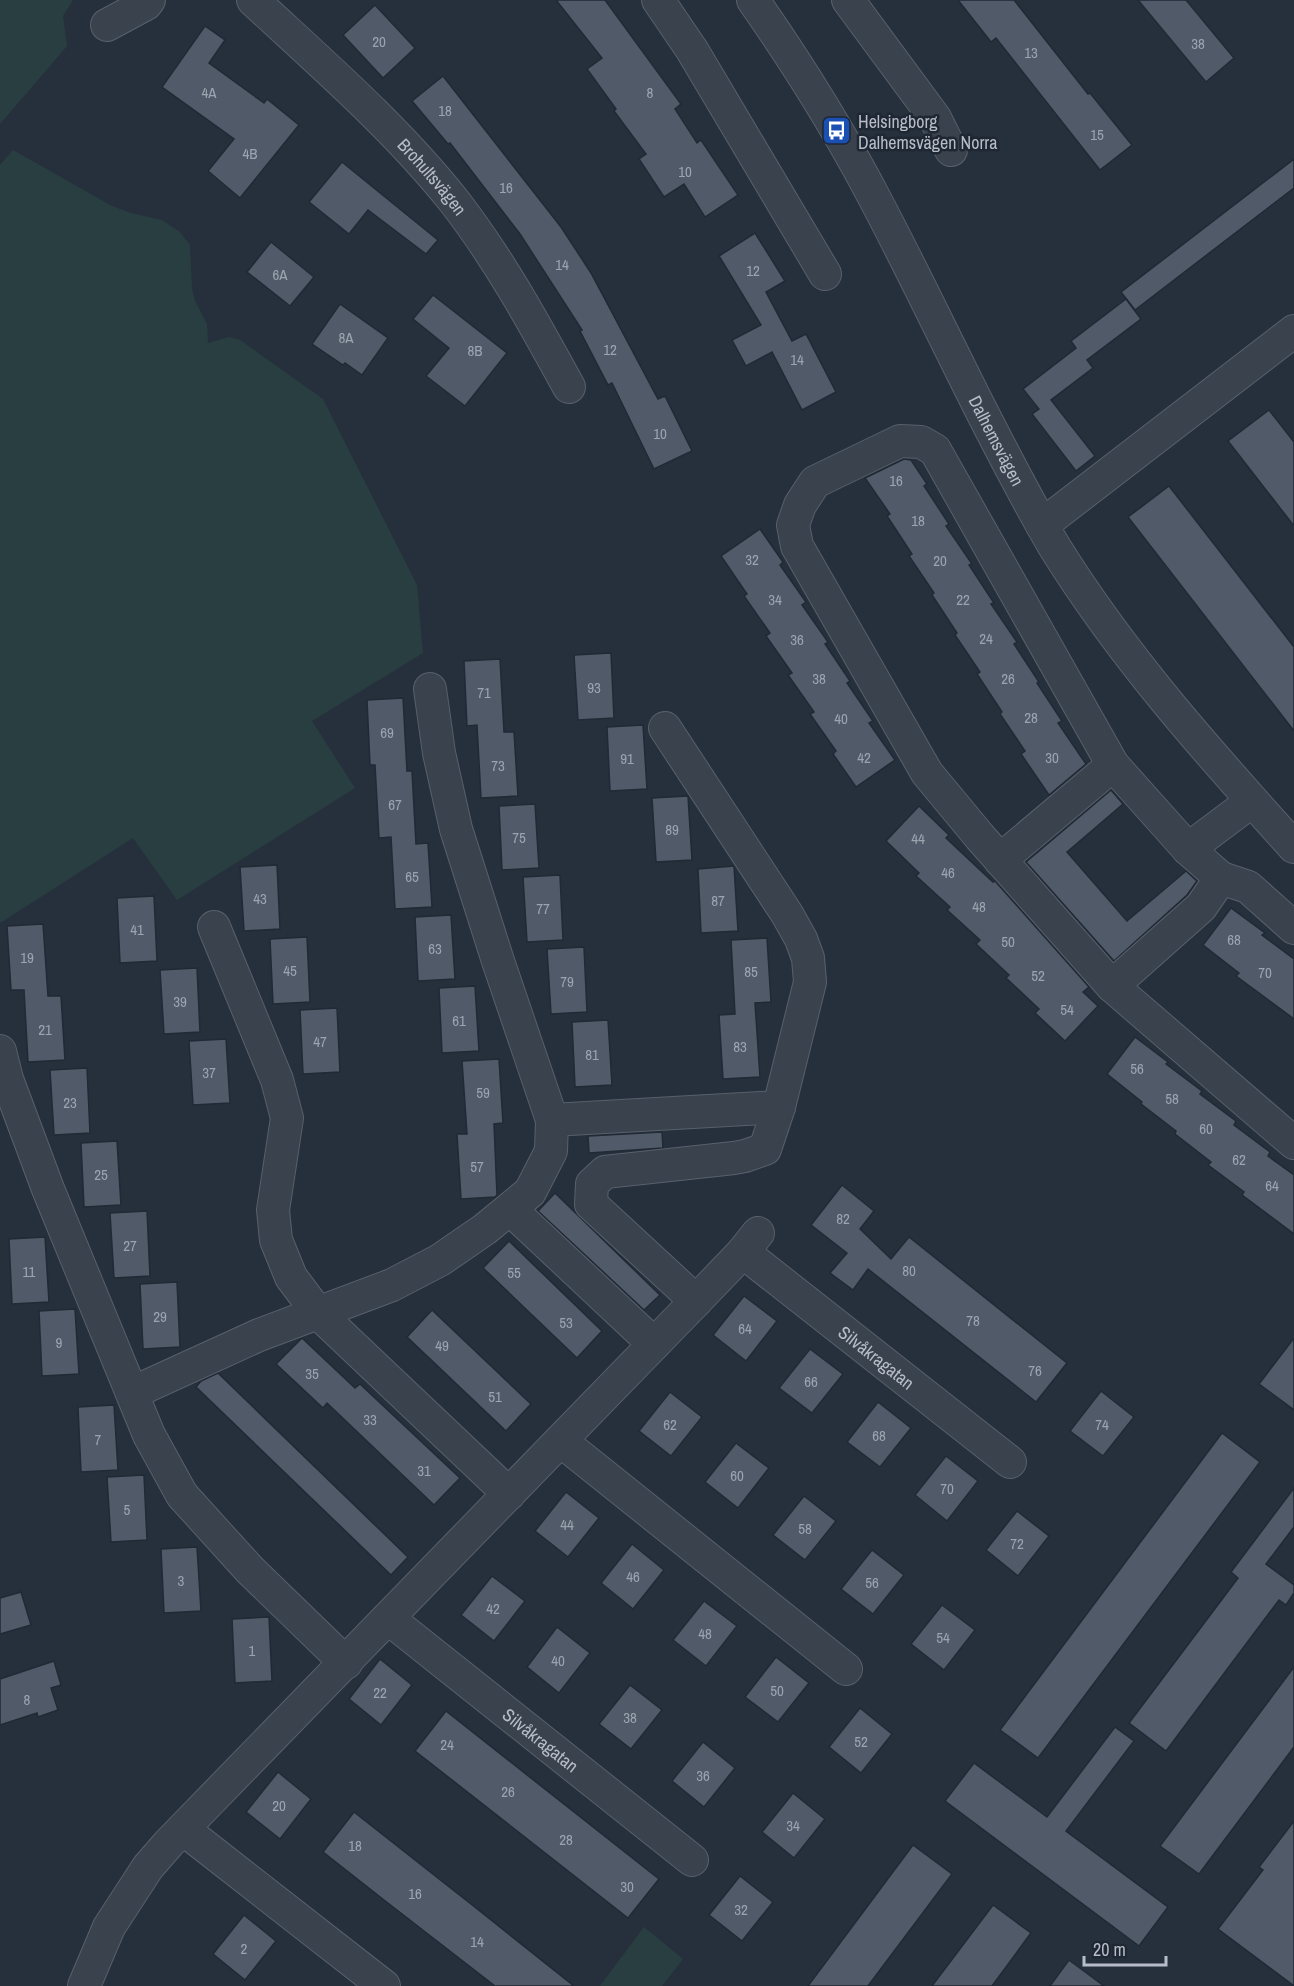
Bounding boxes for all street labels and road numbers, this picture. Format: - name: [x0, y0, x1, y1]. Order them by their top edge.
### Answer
- street label: Brohultsvägen: [392, 132, 473, 220]
- street label: Dalhemsvägen: [963, 391, 1030, 490]
- street label: Silvåkragatan: [833, 1319, 920, 1395]
- street label: Silvåkragatan: [498, 1702, 584, 1778]

